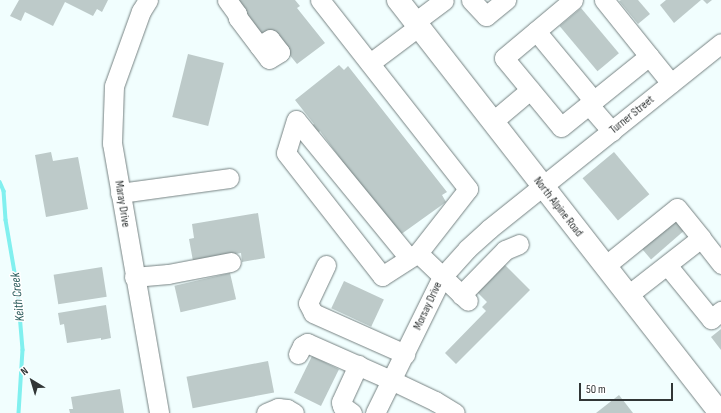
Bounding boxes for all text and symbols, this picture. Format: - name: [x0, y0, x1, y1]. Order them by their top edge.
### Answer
- street label: Turner Street: [607, 93, 657, 137]
- street label: North Alpine Road: [530, 174, 586, 240]
- street label: Maray Drive: [111, 180, 133, 228]
- water label: Keith Creek: [8, 272, 28, 322]
- street label: Morsay Drive: [411, 280, 445, 332]
- north arrow: [12, 361, 52, 401]
- text: N: [18, 364, 31, 378]
- scale bar: [581, 375, 675, 401]
- text: 50 m: [586, 382, 606, 397]

